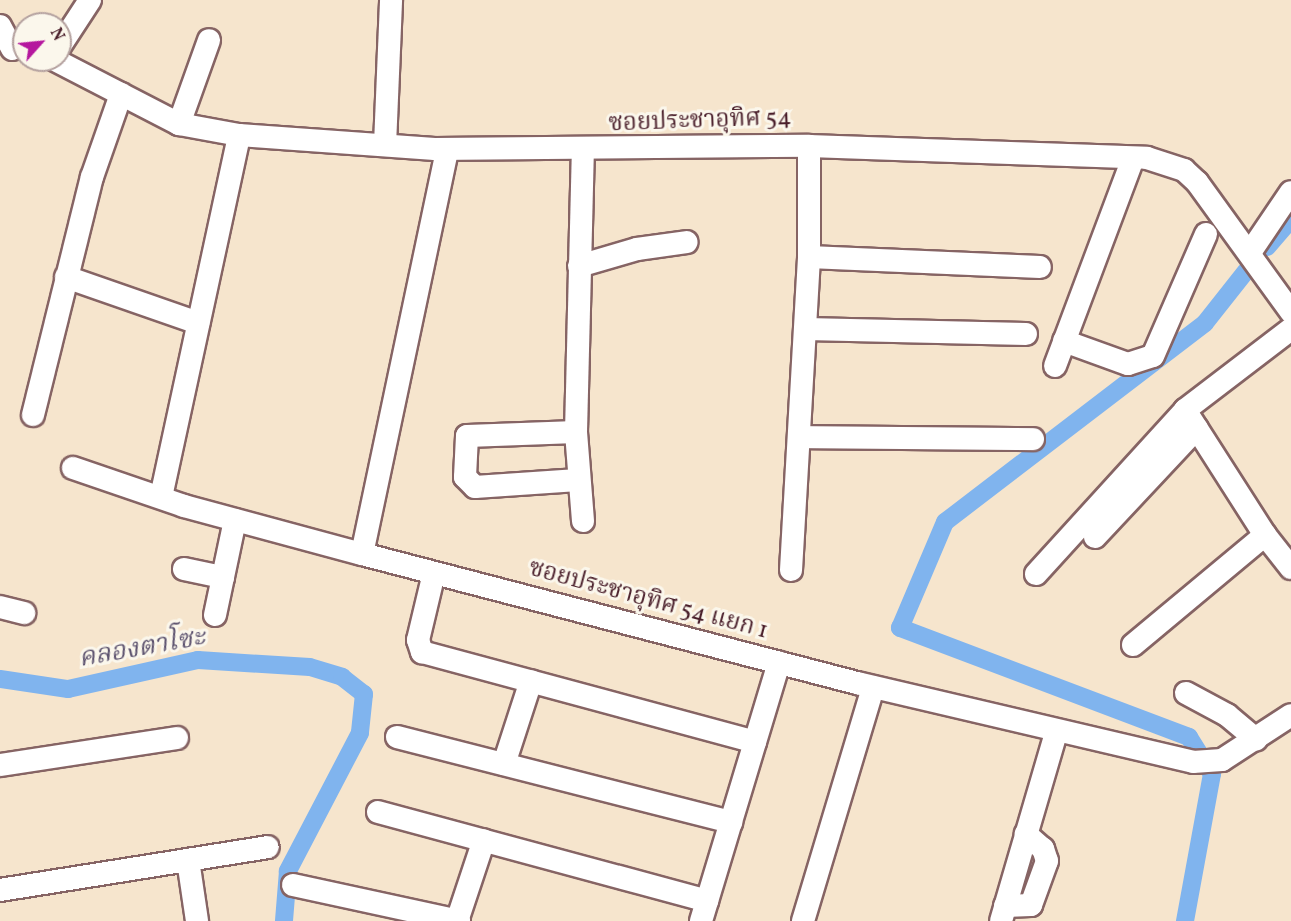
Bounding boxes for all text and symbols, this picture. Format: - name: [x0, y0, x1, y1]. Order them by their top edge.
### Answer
- north arrow: [12, 12, 72, 72]
- text: N: [44, 25, 69, 45]
- street label: ซอยประชาอุทิศ 54: [608, 104, 792, 140]
- street label: ซอยประชาอุทิศ 54 แยก 1: [525, 555, 771, 647]
- water label: คลองตาโซะ: [76, 623, 208, 675]

